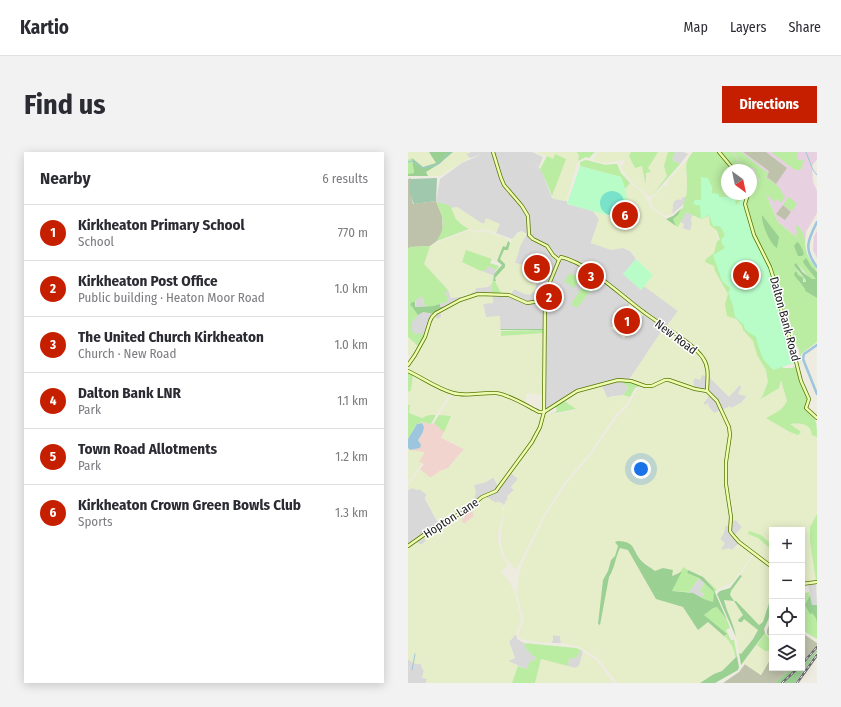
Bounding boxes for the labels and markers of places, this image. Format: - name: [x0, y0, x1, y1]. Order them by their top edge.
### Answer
- pin: 6: [612, 200, 638, 230]
- pin: 5: [524, 253, 550, 283]
- pin: 4: [733, 260, 759, 290]
- pin: 3: [578, 261, 604, 291]
- pin: 2: [536, 282, 562, 312]
- pin: 1: [614, 306, 640, 336]

